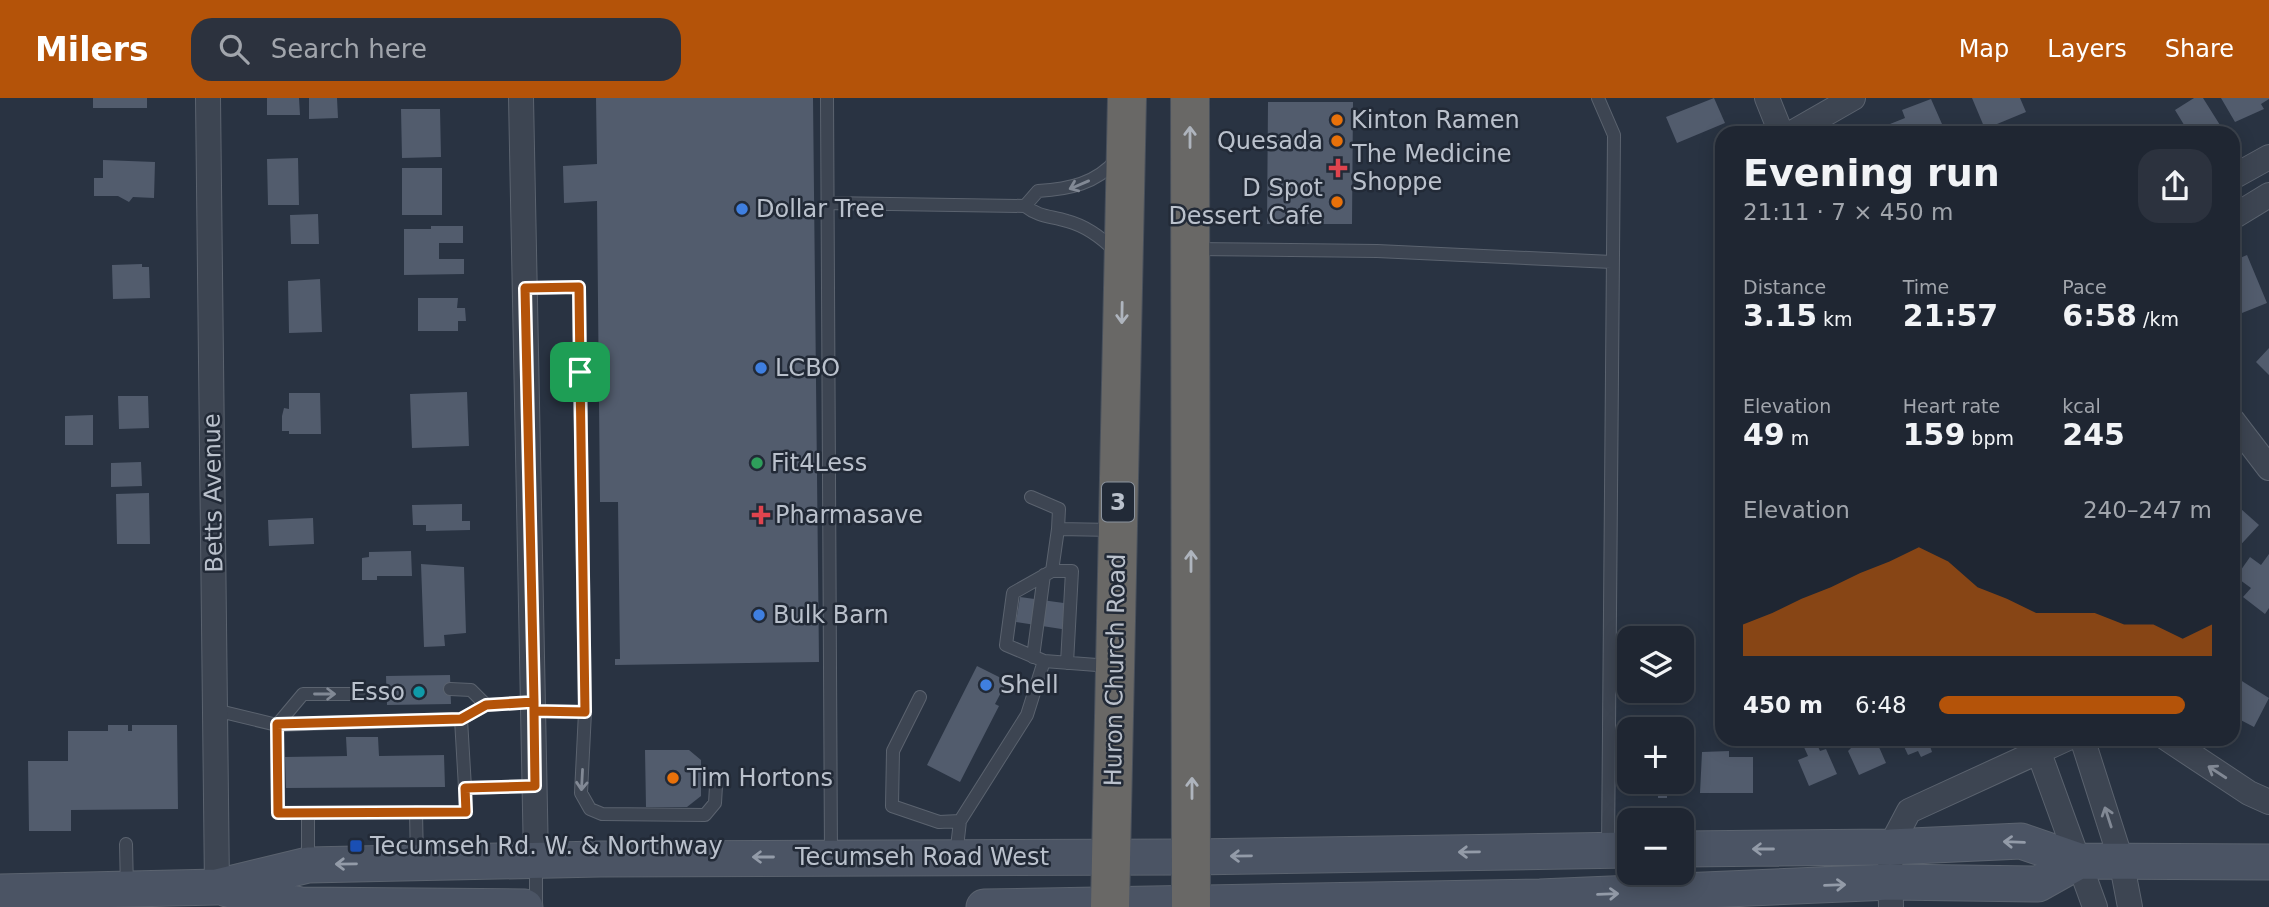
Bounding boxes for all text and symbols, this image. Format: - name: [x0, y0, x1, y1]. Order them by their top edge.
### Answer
- search box: [191, 18, 681, 81]
- text: Milers: [35, 30, 149, 69]
- icon: search: [215, 30, 253, 68]
- text: Search here: [271, 34, 427, 64]
- text: Map: [1959, 35, 2009, 63]
- text: Layers: [2047, 35, 2127, 63]
- text: Share: [2165, 35, 2234, 63]
- place label: Kinton Ramen: [1351, 106, 1520, 134]
- marker: Kinton Ramen: [1329, 112, 1345, 128]
- one-way arrow: [1183, 126, 1197, 149]
- place label: Quesada: [1217, 127, 1323, 155]
- marker: Quesada: [1329, 133, 1345, 149]
- place label: The Medicine Shoppe: [1351, 140, 1511, 196]
- button: share: [2138, 149, 2212, 223]
- text: Evening run: [1743, 151, 2000, 195]
- marker: The Medicine Shoppe: [1330, 160, 1346, 176]
- place label: D Spot Dessert Cafe: [1168, 174, 1323, 230]
- one-way arrow: [1069, 179, 1090, 192]
- marker: D Spot Dessert Cafe: [1329, 194, 1345, 210]
- place label: Dollar Tree: [756, 195, 885, 223]
- text: 21:11 · 7 × 450 m: [1743, 199, 1953, 225]
- marker: Dollar Tree: [734, 201, 750, 217]
- text: Distance: [1743, 276, 1826, 298]
- text: Time: [1903, 276, 1949, 298]
- text: Pace: [2062, 276, 2107, 298]
- text: 3.15: [1743, 298, 1817, 333]
- text: 21:57: [1903, 298, 1998, 333]
- text: 6:58: [2062, 298, 2137, 333]
- one-way arrow: [1116, 301, 1129, 324]
- text: km: [1817, 308, 1853, 330]
- text: /km: [2137, 308, 2179, 330]
- pin: [550, 342, 610, 402]
- icon: arrive: [561, 353, 599, 391]
- place label: LCBO: [775, 354, 840, 382]
- marker: LCBO: [753, 360, 769, 376]
- text: Elevation: [1743, 395, 1831, 417]
- text: Heart rate: [1903, 395, 2000, 417]
- text: kcal: [2062, 395, 2101, 417]
- street label: Betts Avenue: [198, 413, 228, 573]
- text: 49: [1743, 417, 1785, 452]
- text: 159: [1903, 417, 1965, 452]
- text: 245: [2062, 417, 2125, 452]
- text: m: [1785, 427, 1809, 449]
- text: bpm: [1965, 427, 2014, 449]
- place label: Fit4Less: [771, 449, 867, 477]
- marker: Fit4Less: [749, 455, 765, 471]
- road number: 3: [1102, 482, 1134, 522]
- text: Elevation: [1743, 497, 1850, 523]
- text: 240–247 m: [2083, 497, 2212, 523]
- place label: Pharmasave: [775, 501, 923, 529]
- marker: Pharmasave: [753, 507, 769, 523]
- one-way arrow: [1184, 550, 1198, 573]
- street label: Huron Church Road: [1099, 553, 1131, 787]
- place label: Bulk Barn: [773, 601, 889, 629]
- marker: Bulk Barn: [751, 607, 767, 623]
- map controls: [1617, 626, 1694, 885]
- button: layers: [1617, 626, 1694, 703]
- place label: Shell: [1000, 671, 1059, 699]
- marker: Shell: [978, 677, 994, 693]
- place label: Esso: [350, 678, 405, 706]
- marker: Esso: [411, 684, 427, 700]
- one-way arrow: [313, 687, 336, 701]
- text: 450 m: [1743, 692, 1823, 718]
- text: 6:48: [1855, 692, 1907, 718]
- button: +: [1617, 717, 1694, 794]
- place label: Tim Hortons: [686, 764, 833, 792]
- one-way arrow: [2207, 765, 2227, 779]
- one-way arrow: [575, 768, 588, 791]
- marker: Tim Hortons: [665, 770, 681, 786]
- one-way arrow: [1185, 777, 1199, 800]
- one-way arrow: [2100, 807, 2113, 829]
- button: −: [1617, 808, 1694, 885]
- place label: Tecumseh Rd. W. & Northway: [369, 832, 723, 860]
- one-way arrow: [2003, 836, 2026, 849]
- marker: Tecumseh Rd. W. & Northway: [348, 838, 364, 854]
- one-way arrow: [1751, 842, 1774, 855]
- street label: Tecumseh Road West: [794, 843, 1049, 871]
- one-way arrow: [1458, 845, 1481, 859]
- one-way arrow: [1230, 849, 1253, 863]
- one-way arrow: [752, 851, 775, 864]
- one-way arrow: [334, 857, 357, 871]
- one-way arrow: [1824, 878, 1847, 891]
- one-way arrow: [1596, 888, 1619, 901]

